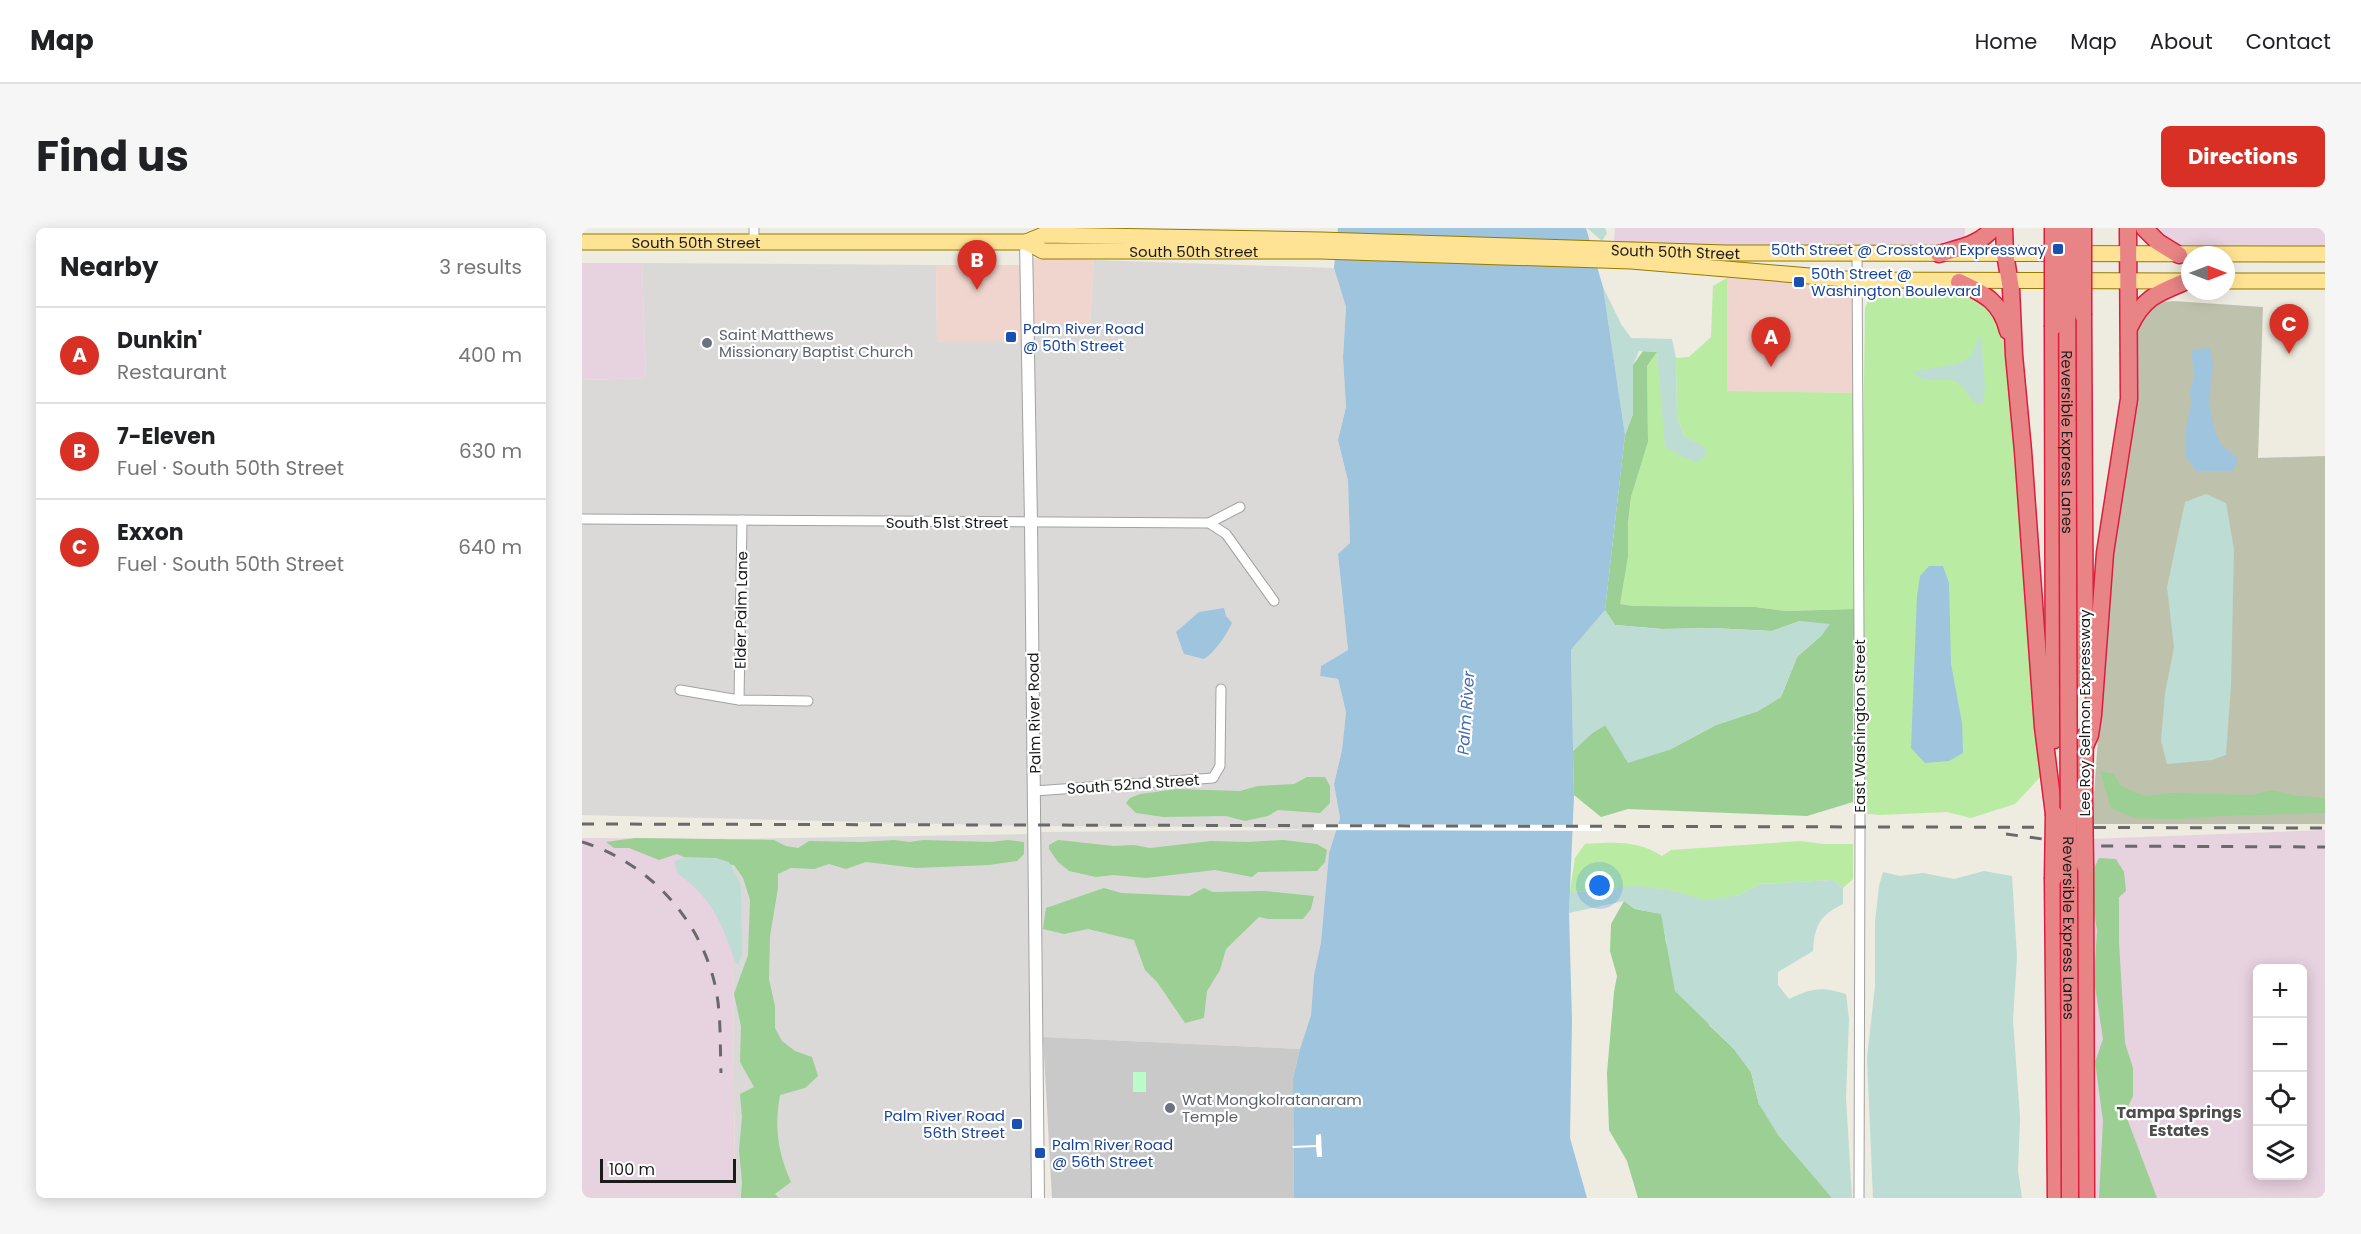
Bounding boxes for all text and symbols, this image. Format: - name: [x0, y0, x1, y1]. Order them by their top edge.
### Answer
- text: Map: [30, 21, 94, 60]
- text: Home: [1975, 27, 2037, 56]
- text: Map: [2070, 27, 2117, 56]
- text: About: [2150, 27, 2213, 56]
- text: Contact: [2246, 27, 2331, 56]
- button: Directions: [2161, 126, 2325, 187]
- text: Find us: [36, 127, 189, 186]
- street label: South 50th Street: [631, 232, 761, 253]
- street label: South 50th Street: [1611, 239, 1740, 264]
- place label: 50th Street @ Crosstown Expressway: [1771, 239, 2047, 260]
- pin: B: [958, 241, 996, 290]
- street label: South 50th Street: [1129, 241, 1258, 262]
- marker: 50th Street @ Crosstown Expressway: [2051, 242, 2065, 256]
- north arrow: [2181, 246, 2235, 300]
- text: Nearby: [60, 249, 158, 285]
- text: 3 results: [439, 253, 522, 281]
- place label: 50th Street @ Washington Boulevard: [1811, 263, 1981, 301]
- marker: 50th Street @ Washington Boulevard: [1792, 275, 1806, 289]
- pin: C: [2270, 304, 2308, 354]
- place label: Palm River Road @ 50th Street: [1023, 318, 1144, 356]
- pin: A: [1752, 318, 1790, 367]
- place label: Saint Matthews Missionary Baptist Church: [719, 324, 913, 362]
- text: Dunkin': [117, 325, 202, 356]
- marker: Palm River Road @ 50th Street: [1004, 330, 1018, 344]
- marker: Saint Matthews Missionary Baptist Church: [700, 336, 714, 350]
- text: A: [72, 341, 87, 369]
- text: 400 m: [458, 341, 522, 369]
- street label: Reversible Express Lanes: [2057, 350, 2078, 534]
- text: Restaurant: [117, 358, 227, 386]
- text: 7-Eleven: [117, 421, 216, 452]
- text: B: [73, 437, 86, 465]
- text: 630 m: [459, 437, 522, 465]
- text: Fuel · South 50th Street: [117, 454, 344, 482]
- street label: South 51st Street: [886, 512, 1008, 533]
- text: Exxon: [117, 517, 184, 548]
- text: C: [72, 533, 87, 561]
- text: 640 m: [458, 533, 522, 561]
- text: Fuel · South 50th Street: [117, 550, 344, 578]
- street label: Elder Palm Lane: [729, 551, 753, 669]
- street label: Lee Roy Selmon Expressway: [2074, 609, 2095, 817]
- street label: East Washington Street: [1849, 639, 1870, 813]
- street label: Palm River Road: [1022, 652, 1046, 774]
- water label: Palm River: [1452, 669, 1480, 756]
- street label: South 52nd Street: [1066, 769, 1200, 799]
- street label: Reversible Express Lanes: [2058, 836, 2080, 1020]
- your location: [1585, 871, 1614, 900]
- map controls: [2253, 964, 2307, 1180]
- button: +: [2253, 964, 2307, 1018]
- button: −: [2253, 1018, 2307, 1072]
- button: locate: [2253, 1072, 2307, 1126]
- place label: Wat Mongkolratanaram Temple: [1182, 1089, 1362, 1127]
- marker: Wat Mongkolratanaram Temple: [1163, 1101, 1177, 1115]
- district label: Tampa Springs Estates: [2116, 1101, 2242, 1142]
- place label: Palm River Road 56th Street: [884, 1105, 1005, 1143]
- marker: Palm River Road 56th Street: [1010, 1117, 1024, 1131]
- button: layers: [2253, 1126, 2307, 1180]
- place label: Palm River Road @ 56th Street: [1052, 1134, 1173, 1172]
- marker: Palm River Road @ 56th Street: [1033, 1146, 1047, 1160]
- scale bar: [600, 1156, 736, 1184]
- text: 100 m: [609, 1158, 655, 1181]

